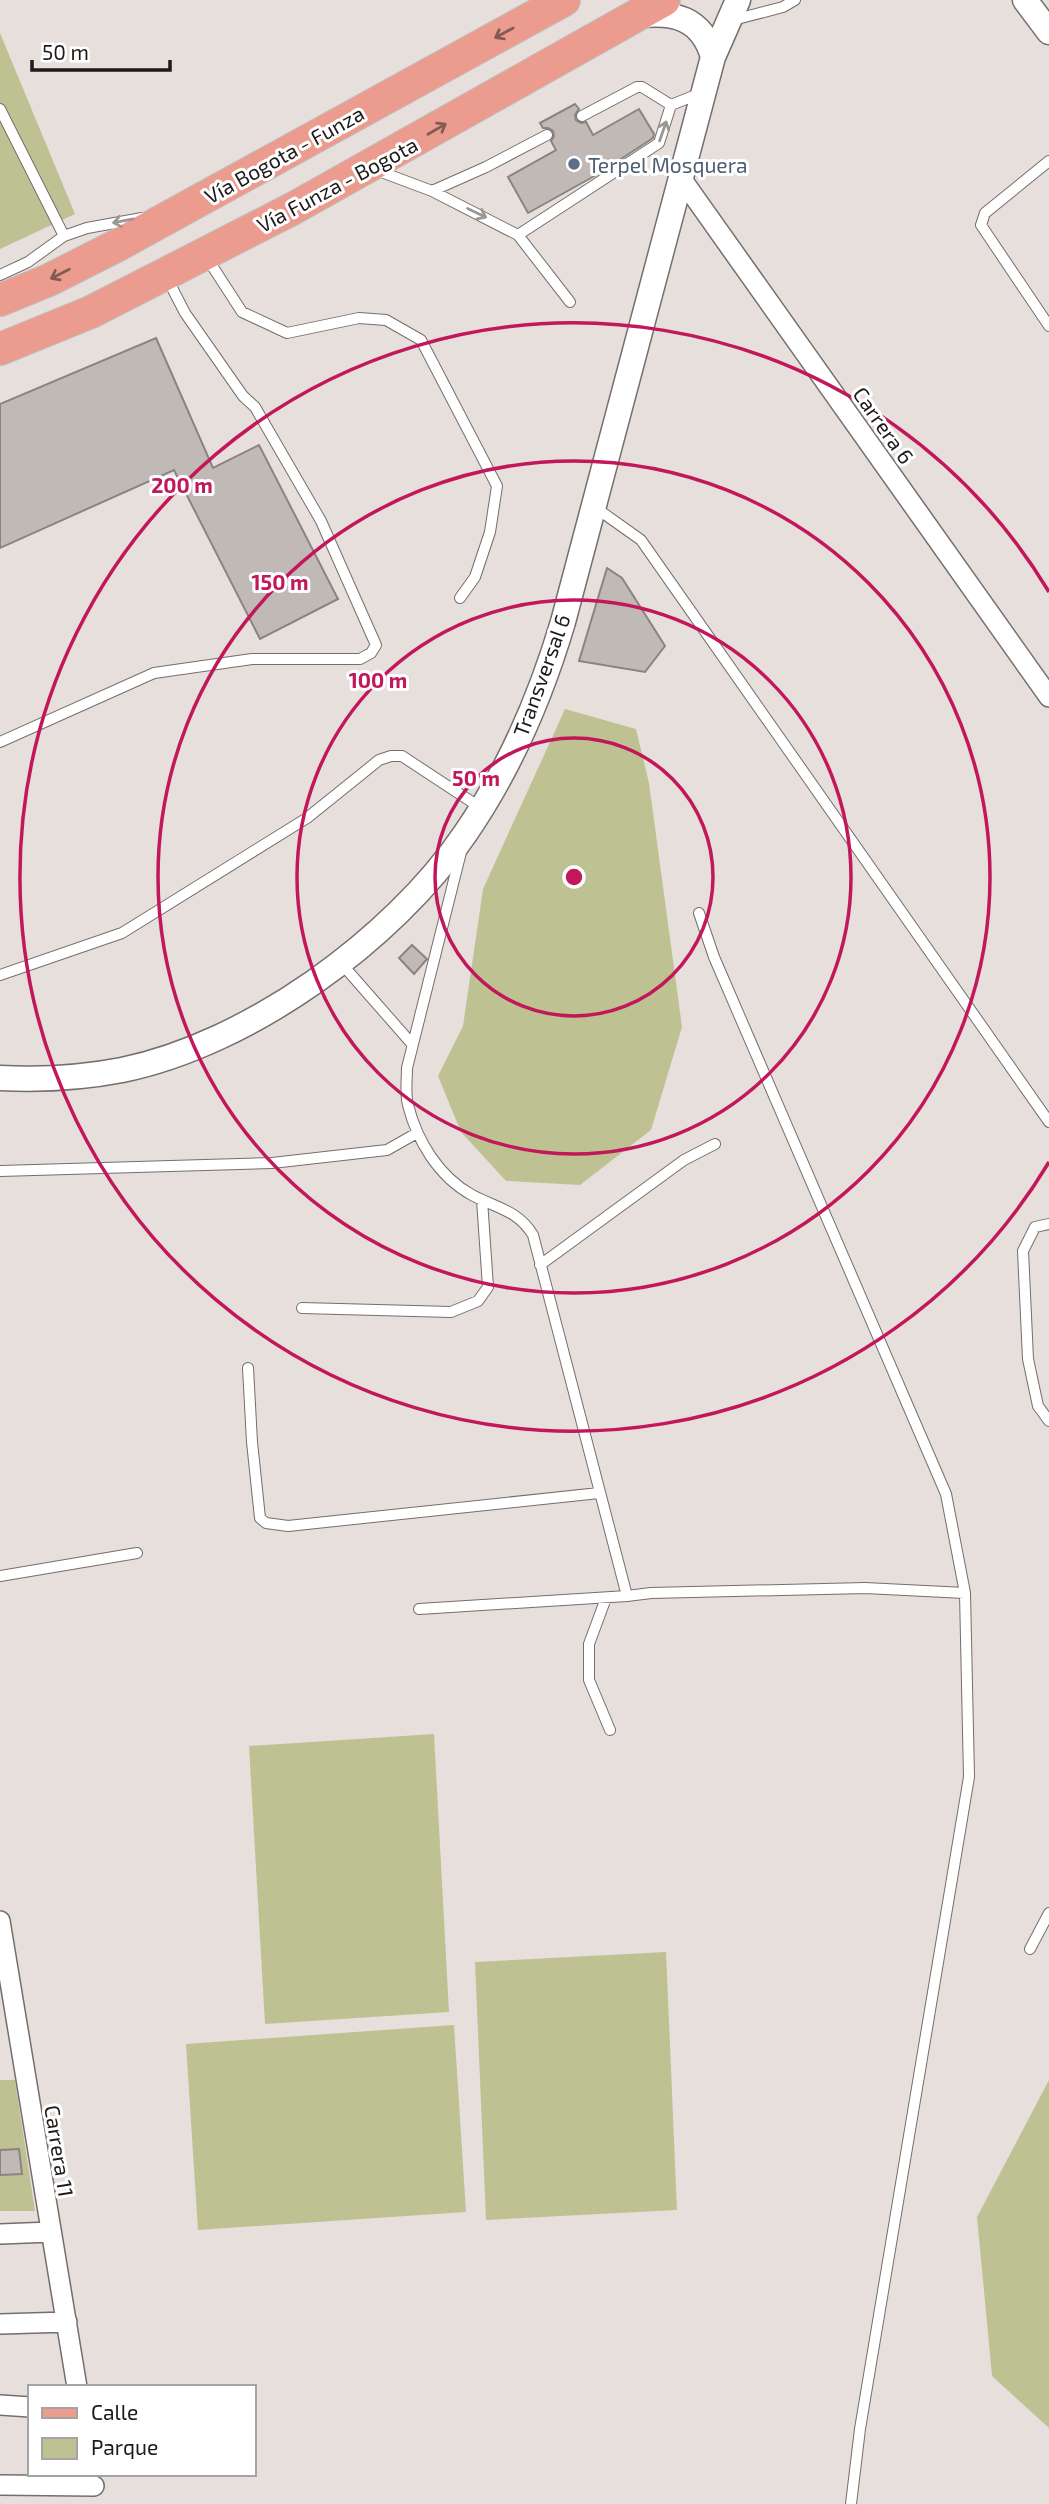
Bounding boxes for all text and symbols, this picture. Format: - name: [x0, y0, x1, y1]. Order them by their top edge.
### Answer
- one-way arrow: [495, 26, 515, 40]
- scale bar: [32, 28, 170, 72]
- text: 50 m: [42, 39, 89, 64]
- street label: Vía Bogota - Funza: [200, 100, 368, 208]
- one-way arrow: [658, 121, 670, 143]
- one-way arrow: [427, 122, 447, 136]
- street label: Vía Funza - Bogota: [252, 131, 422, 237]
- place label: Terpel Mosquera: [588, 152, 748, 177]
- marker: Terpel Mosquera: [566, 156, 582, 172]
- one-way arrow: [466, 207, 487, 221]
- one-way arrow: [112, 215, 135, 229]
- one-way arrow: [50, 268, 71, 282]
- street label: Carrera 6: [849, 382, 919, 468]
- text: 200 m: [151, 472, 213, 497]
- text: 150 m: [252, 569, 308, 594]
- street label: Transversal 6: [507, 610, 575, 740]
- text: 100 m: [349, 667, 407, 692]
- text: 50 m: [452, 765, 500, 790]
- centre of rings: [562, 865, 586, 889]
- street label: Carrera 11: [40, 2103, 80, 2199]
- legend: [28, 2385, 256, 2476]
- text: Calle: [91, 2399, 138, 2424]
- text: Parque: [91, 2434, 158, 2459]

